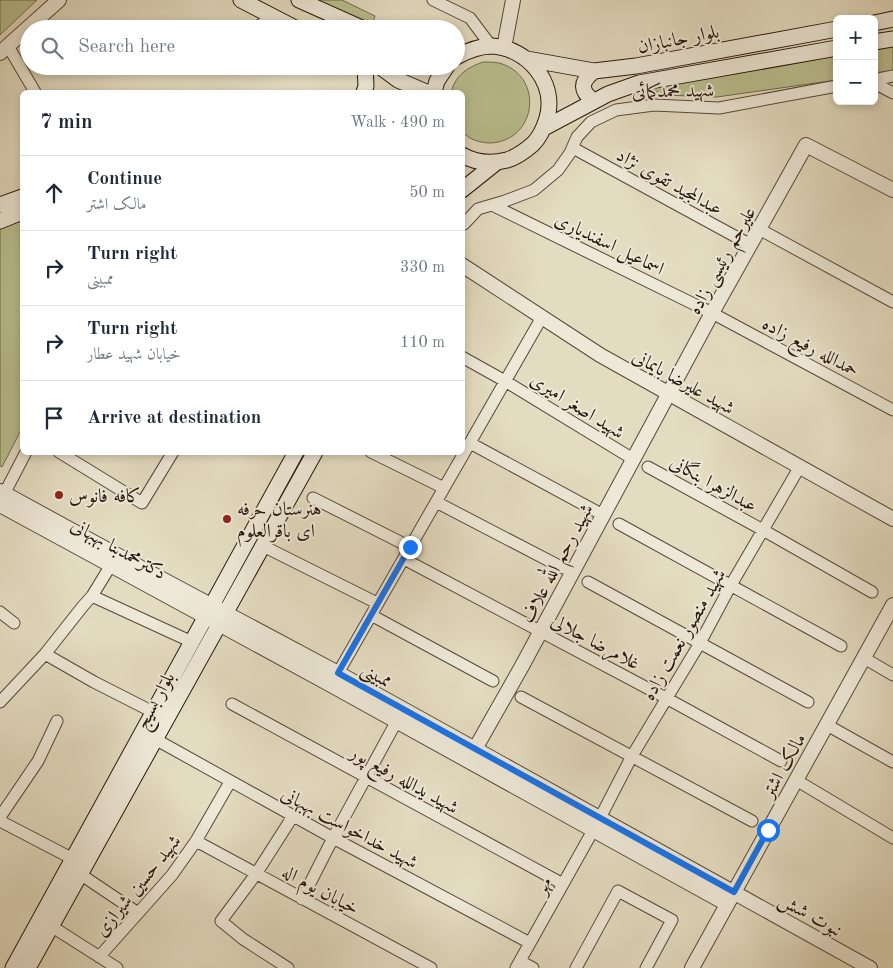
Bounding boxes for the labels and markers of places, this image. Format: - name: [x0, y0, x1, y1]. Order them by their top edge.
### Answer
- place label: کافه فانوس: [69, 487, 141, 508]
- marker: کافه فانوس: [53, 489, 65, 501]
- place label: هنرستان حرفه ای باقرالعلوم: [237, 501, 321, 547]
- marker: هنرستان حرفه ای باقرالعلوم: [221, 513, 233, 525]

